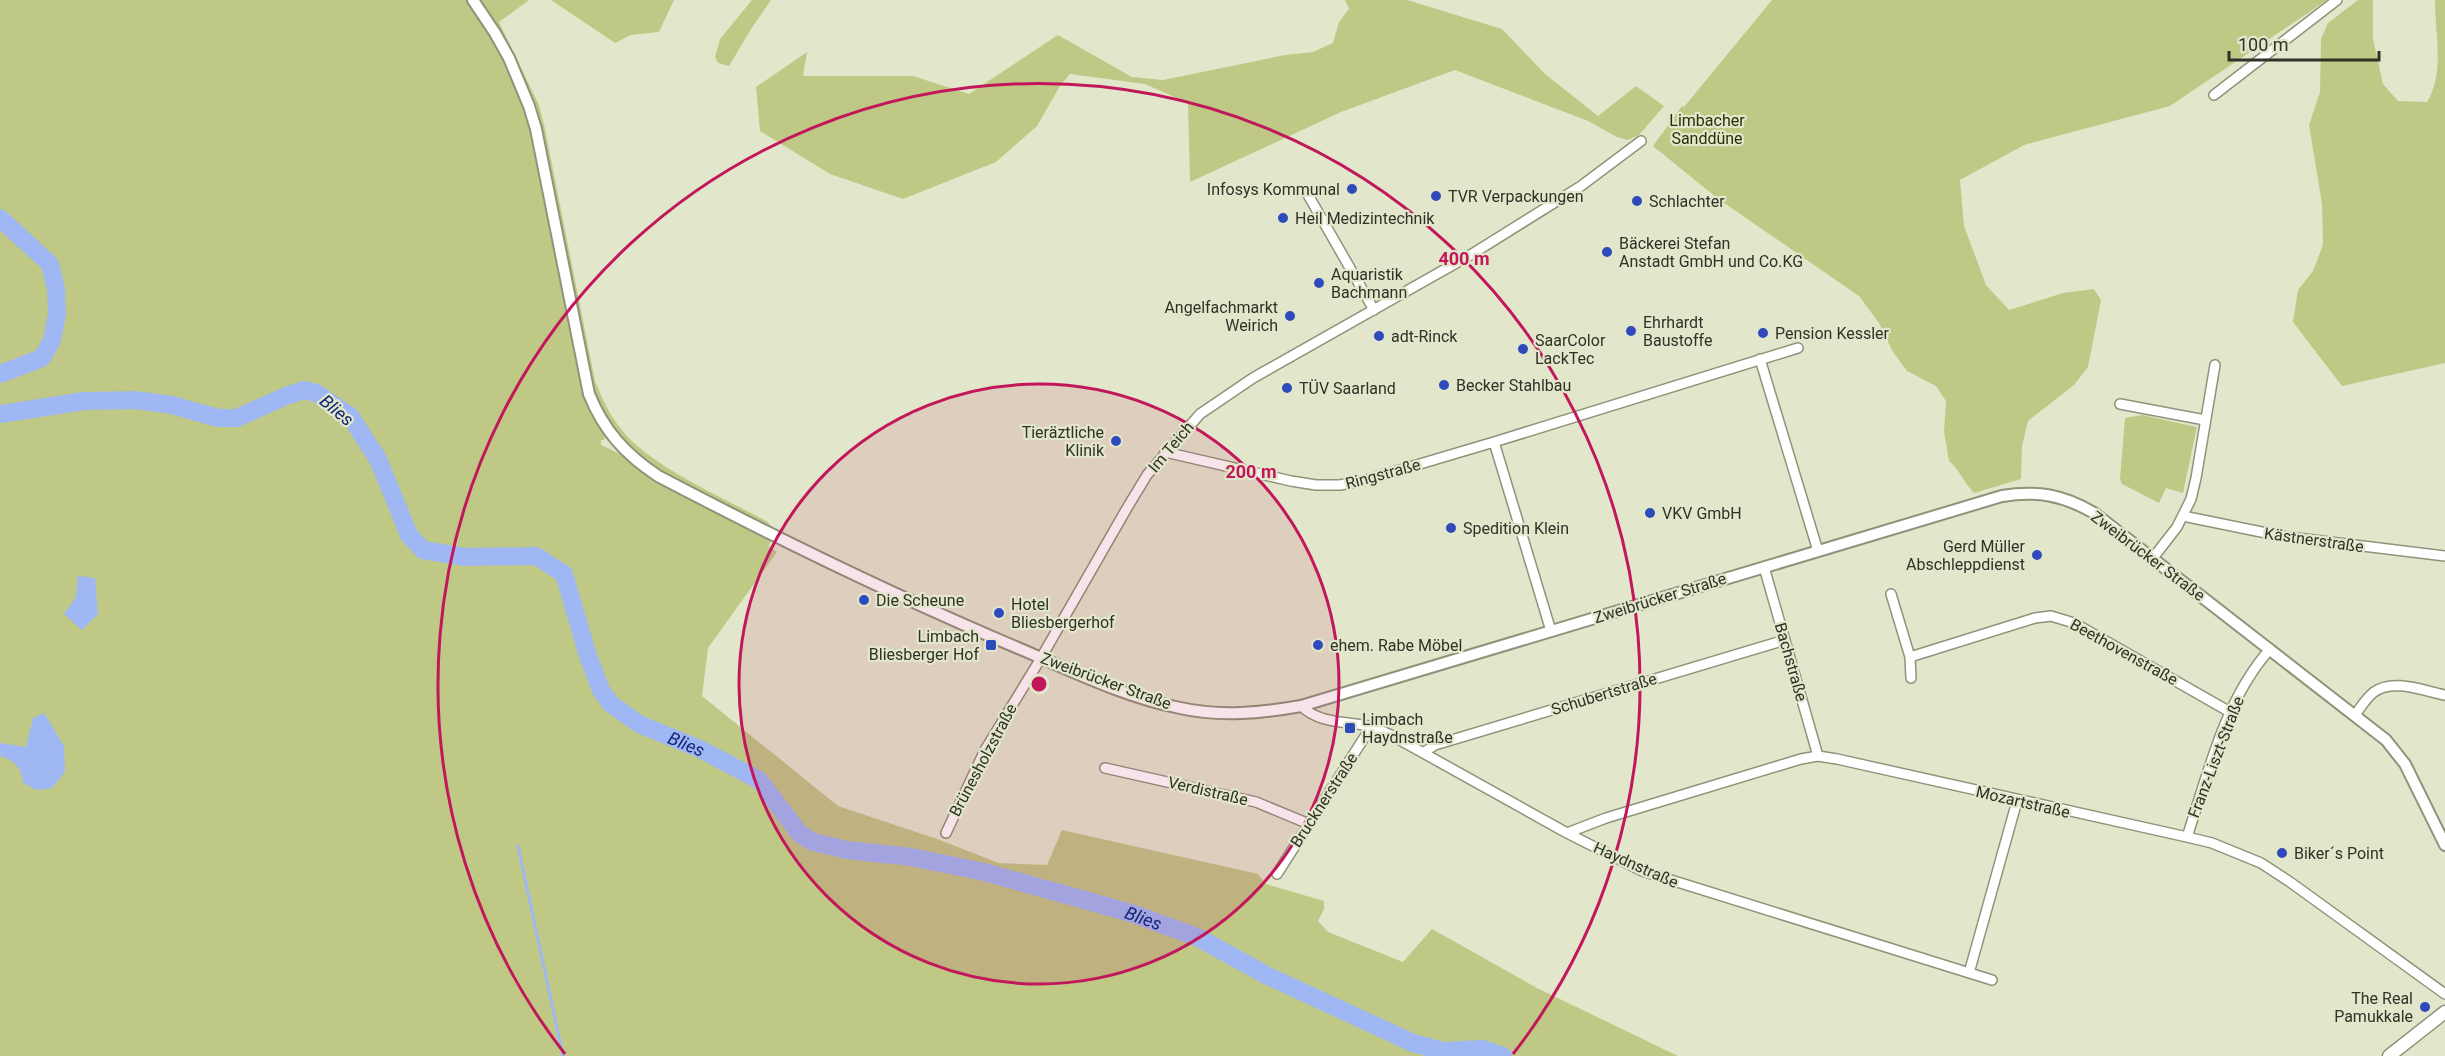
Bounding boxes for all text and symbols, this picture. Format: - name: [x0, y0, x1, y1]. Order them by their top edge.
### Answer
- scale bar: [2229, 24, 2379, 62]
- text: 100 m: [2238, 34, 2289, 55]
- park label: Limbacher Sanddüne: [1669, 111, 1745, 148]
- place label: Infosys Kommunal: [1207, 180, 1340, 199]
- marker: Infosys Kommunal: [1345, 182, 1359, 196]
- place label: TVR Verpackungen: [1448, 187, 1584, 206]
- marker: TVR Verpackungen: [1429, 189, 1443, 203]
- place label: Schlachter: [1649, 192, 1725, 211]
- marker: Schlachter: [1630, 194, 1644, 208]
- place label: Heil Medizintechnik: [1295, 209, 1435, 228]
- marker: Heil Medizintechnik: [1276, 211, 1290, 225]
- place label: Bäckerei Stefan Anstadt GmbH und Co.KG: [1619, 234, 1803, 271]
- marker: Bäckerei Stefan Anstadt GmbH und Co.KG: [1600, 245, 1614, 259]
- text: 400 m: [1438, 248, 1490, 269]
- place label: Aquaristik Bachmann: [1331, 265, 1407, 302]
- marker: Aquaristik Bachmann: [1312, 276, 1326, 290]
- place label: Angelfachmarkt Weirich: [1164, 298, 1278, 335]
- marker: Angelfachmarkt Weirich: [1283, 309, 1297, 323]
- place label: Ehrhardt Baustoffe: [1643, 313, 1712, 350]
- marker: Ehrhardt Baustoffe: [1624, 324, 1638, 338]
- place label: Pension Kessler: [1775, 324, 1890, 343]
- marker: Pension Kessler: [1756, 326, 1770, 340]
- place label: adt-Rinck: [1391, 327, 1458, 346]
- marker: adt-Rinck: [1372, 329, 1386, 343]
- place label: SaarColor LackTec: [1535, 331, 1606, 368]
- marker: SaarColor LackTec: [1516, 342, 1530, 356]
- place label: Becker Stahlbau: [1456, 376, 1571, 395]
- marker: Becker Stahlbau: [1437, 378, 1451, 392]
- place label: TÜV Saarland: [1299, 379, 1396, 398]
- marker: TÜV Saarland: [1280, 381, 1294, 395]
- water label: Blies: [316, 390, 358, 430]
- street label: Im Teich: [1144, 418, 1198, 476]
- place label: Tieräztliche Klinik: [1022, 423, 1105, 460]
- marker: Tieräztliche Klinik: [1109, 434, 1123, 448]
- street label: Ringstraße: [1343, 455, 1423, 493]
- text: 200 m: [1225, 461, 1277, 482]
- place label: VKV GmbH: [1662, 504, 1742, 523]
- marker: VKV GmbH: [1643, 506, 1657, 520]
- street label: Zweibrücker Straße: [2087, 507, 2209, 605]
- place label: Spedition Klein: [1463, 519, 1569, 538]
- marker: Spedition Klein: [1444, 521, 1458, 535]
- street label: Kästnerstraße: [2263, 524, 2365, 556]
- place label: Gerd Müller Abschleppdienst: [1906, 537, 2026, 574]
- marker: Gerd Müller Abschleppdienst: [2030, 548, 2044, 562]
- street label: Zweibrücker Straße: [1591, 569, 1729, 627]
- place label: Die Scheune: [876, 591, 964, 610]
- marker: Die Scheune: [857, 593, 871, 607]
- place label: Hotel Bliesbergerhof: [1011, 595, 1115, 632]
- marker: Hotel Bliesbergerhof: [992, 606, 1006, 620]
- street label: Beethovenstraße: [2067, 615, 2181, 689]
- street label: Bachstraße: [1771, 620, 1811, 704]
- place label: Limbach Bliesberger Hof: [869, 627, 979, 664]
- place label: ehem. Rabe Möbel: [1330, 636, 1462, 655]
- marker: Limbach Bliesberger Hof: [984, 638, 998, 652]
- marker: ehem. Rabe Möbel: [1311, 638, 1325, 652]
- street label: Zweibrücker Straße: [1038, 649, 1174, 713]
- street label: Schubertstraße: [1549, 669, 1659, 719]
- centre of rings: [1029, 674, 1049, 694]
- street label: Franz-Liszt-Straße: [2184, 694, 2248, 820]
- street label: Brünesholzstraße: [945, 700, 1021, 820]
- place label: Limbach Haydnstraße: [1362, 710, 1453, 747]
- marker: Limbach Haydnstraße: [1343, 721, 1357, 735]
- water label: Blies: [665, 727, 708, 760]
- street label: Brucknerstraße: [1286, 749, 1362, 851]
- street label: Verdistraße: [1166, 773, 1250, 809]
- street label: Mozartstraße: [1974, 782, 2072, 822]
- street label: Haydnstraße: [1591, 838, 1681, 892]
- place label: Biker´s Point: [2294, 844, 2384, 863]
- marker: Biker´s Point: [2275, 846, 2289, 860]
- water label: Blies: [1122, 901, 1165, 934]
- place label: The Real Pamukkale: [2334, 989, 2413, 1026]
- marker: The Real Pamukkale: [2418, 1000, 2432, 1014]

